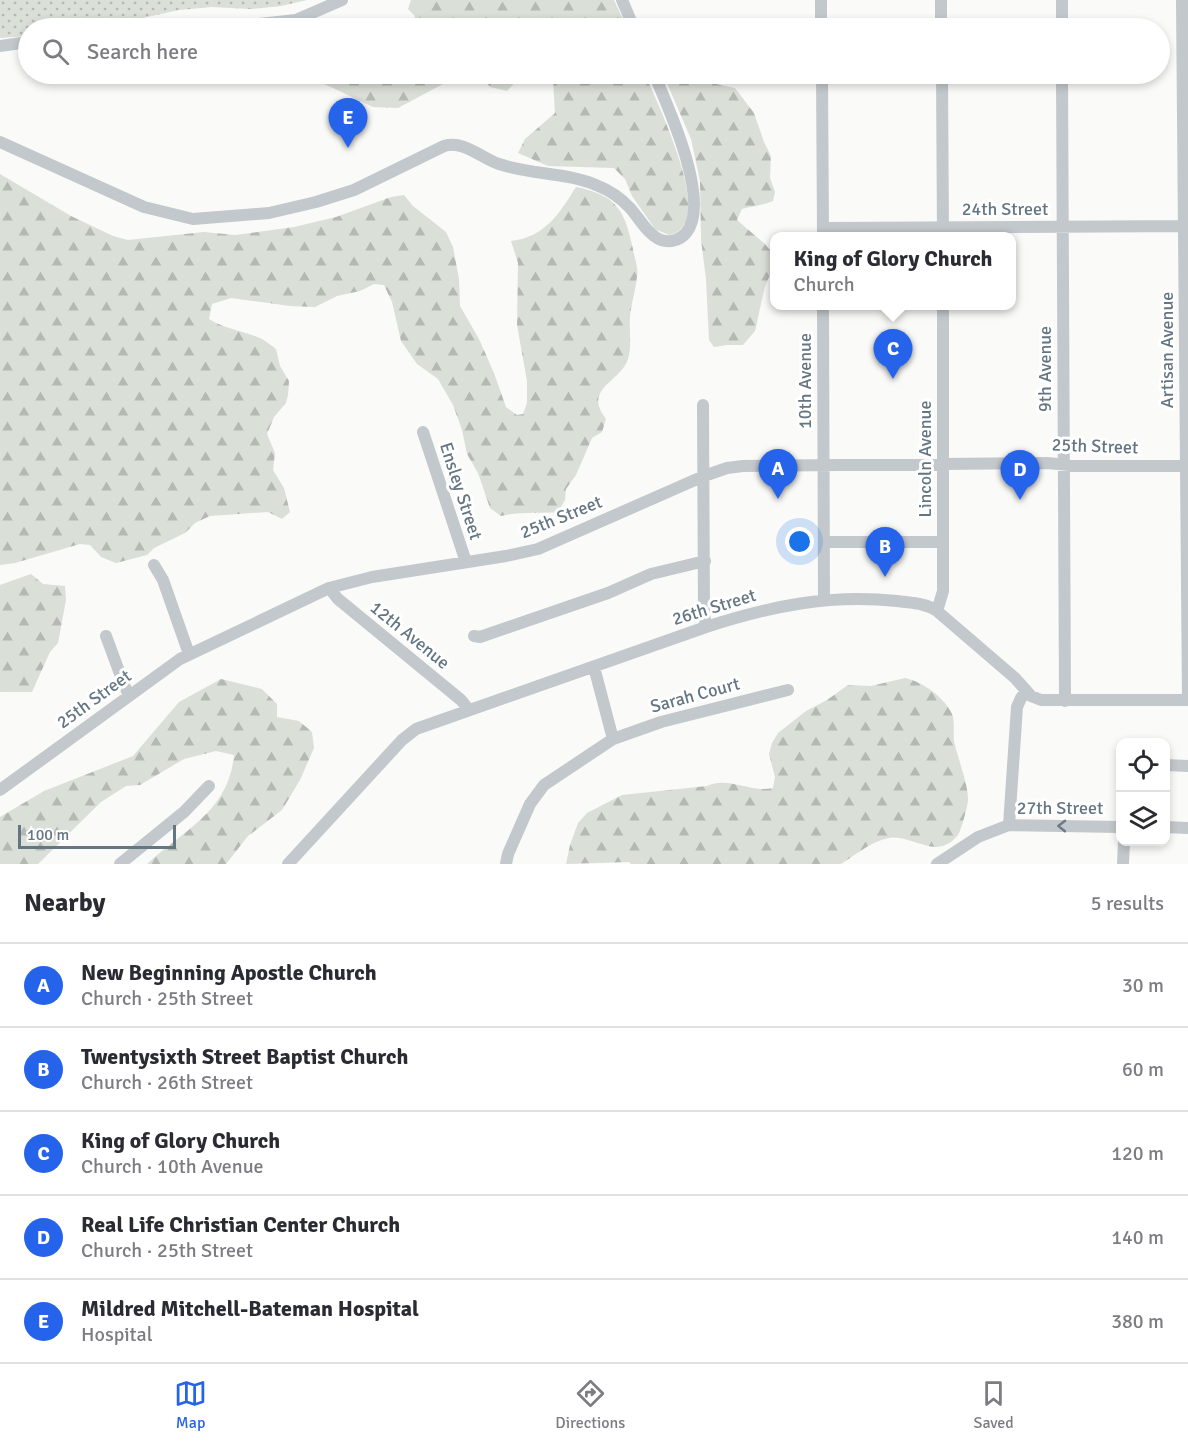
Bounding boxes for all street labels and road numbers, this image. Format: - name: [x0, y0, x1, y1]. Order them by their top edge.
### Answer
- street label: 24th Street: [962, 198, 1048, 220]
- street label: Artisan Avenue: [1156, 292, 1178, 408]
- street label: 9th Avenue: [1034, 326, 1056, 412]
- street label: 10th Avenue: [794, 333, 816, 429]
- street label: Lincoln Avenue: [914, 401, 936, 517]
- street label: 25th Street: [1051, 433, 1139, 459]
- street label: Ensley Street: [435, 440, 487, 542]
- street label: 25th Street: [517, 491, 605, 543]
- street label: 26th Street: [669, 584, 759, 630]
- street label: 12th Avenue: [366, 596, 454, 674]
- street label: 25th Street: [53, 665, 135, 733]
- street label: Sarah Court: [648, 673, 742, 717]
- street label: 27th Street: [1017, 797, 1103, 819]

